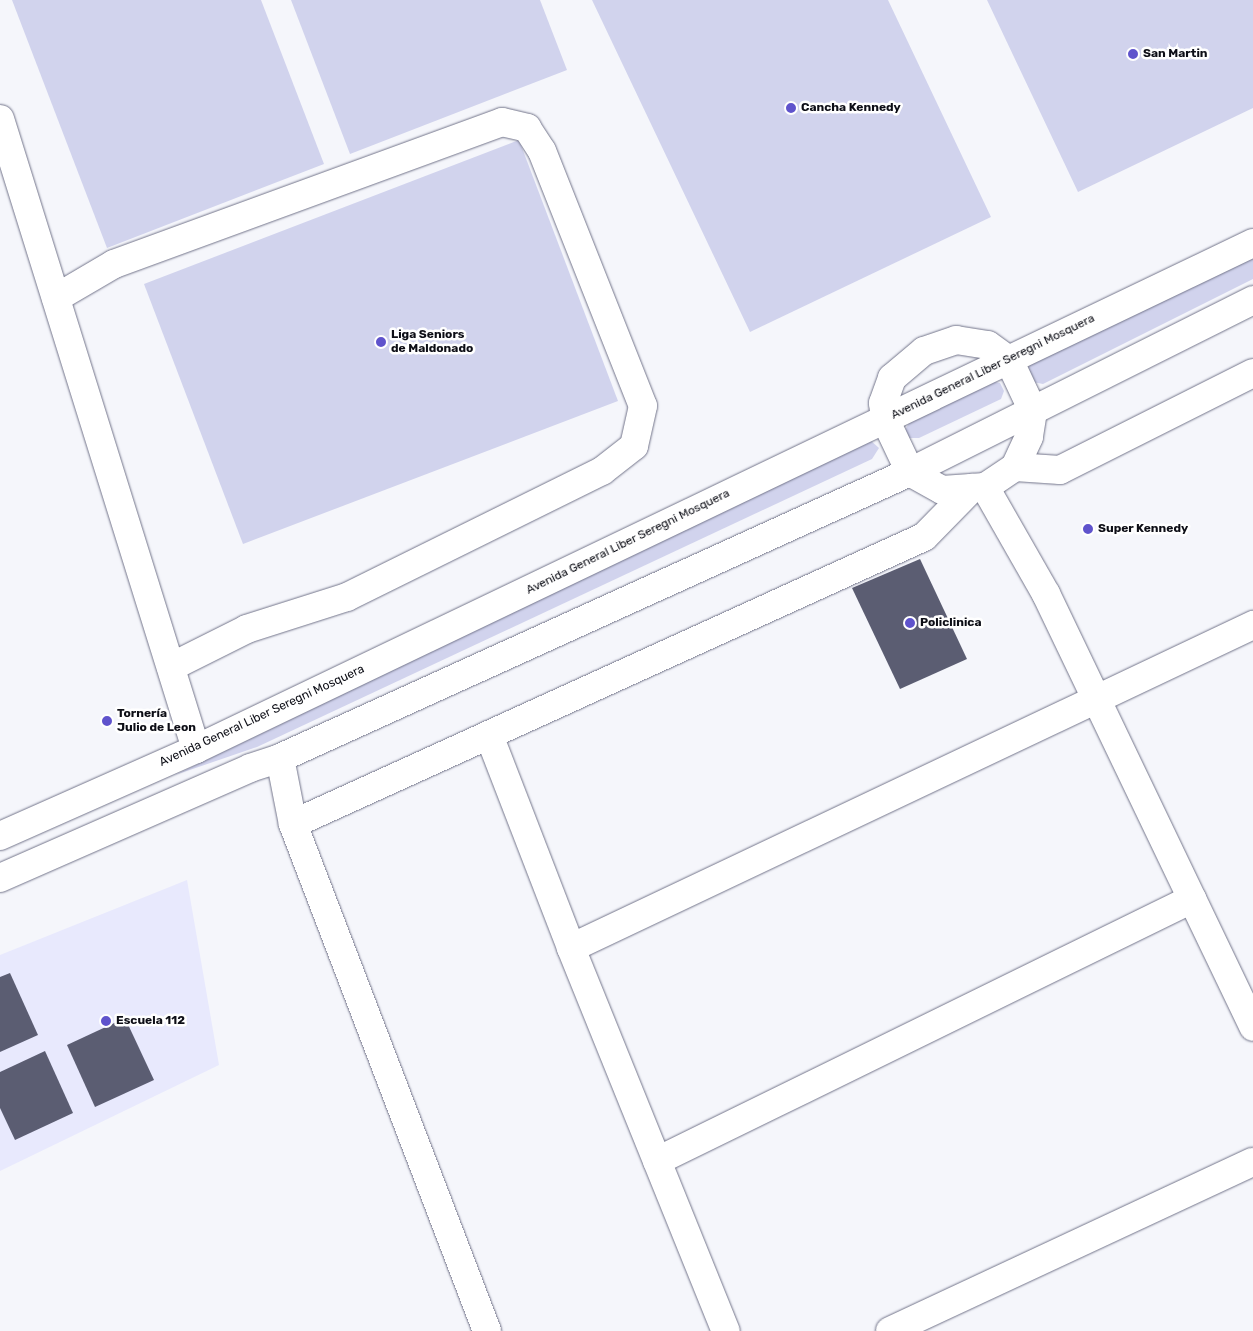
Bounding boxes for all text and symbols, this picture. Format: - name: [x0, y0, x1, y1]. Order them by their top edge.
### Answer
- place label: San Martin: [1143, 47, 1208, 61]
- marker: San Martin: [1127, 48, 1139, 60]
- place label: Cancha Kennedy: [801, 101, 901, 115]
- marker: Cancha Kennedy: [785, 102, 797, 114]
- street label: Avenida General Liber Seregni Mosquera: [889, 311, 1097, 423]
- place label: Liga Seniors de Maldonado: [391, 328, 473, 356]
- marker: Liga Seniors de Maldonado: [375, 336, 387, 348]
- street label: Avenida General Liber Seregni Mosquera: [524, 486, 732, 598]
- place label: Super Kennedy: [1098, 522, 1188, 536]
- marker: Super Kennedy: [1082, 523, 1094, 535]
- place label: Policlinica: [920, 616, 981, 630]
- marker: Policlinica: [904, 617, 916, 629]
- street label: Avenida General Liber Seregni Mosquera: [157, 662, 367, 770]
- place label: Tornería Julio de Leon: [117, 707, 196, 735]
- marker: Tornería Julio de Leon: [101, 715, 113, 727]
- place label: Escuela 112: [116, 1014, 185, 1028]
- marker: Escuela 112: [100, 1015, 112, 1027]

